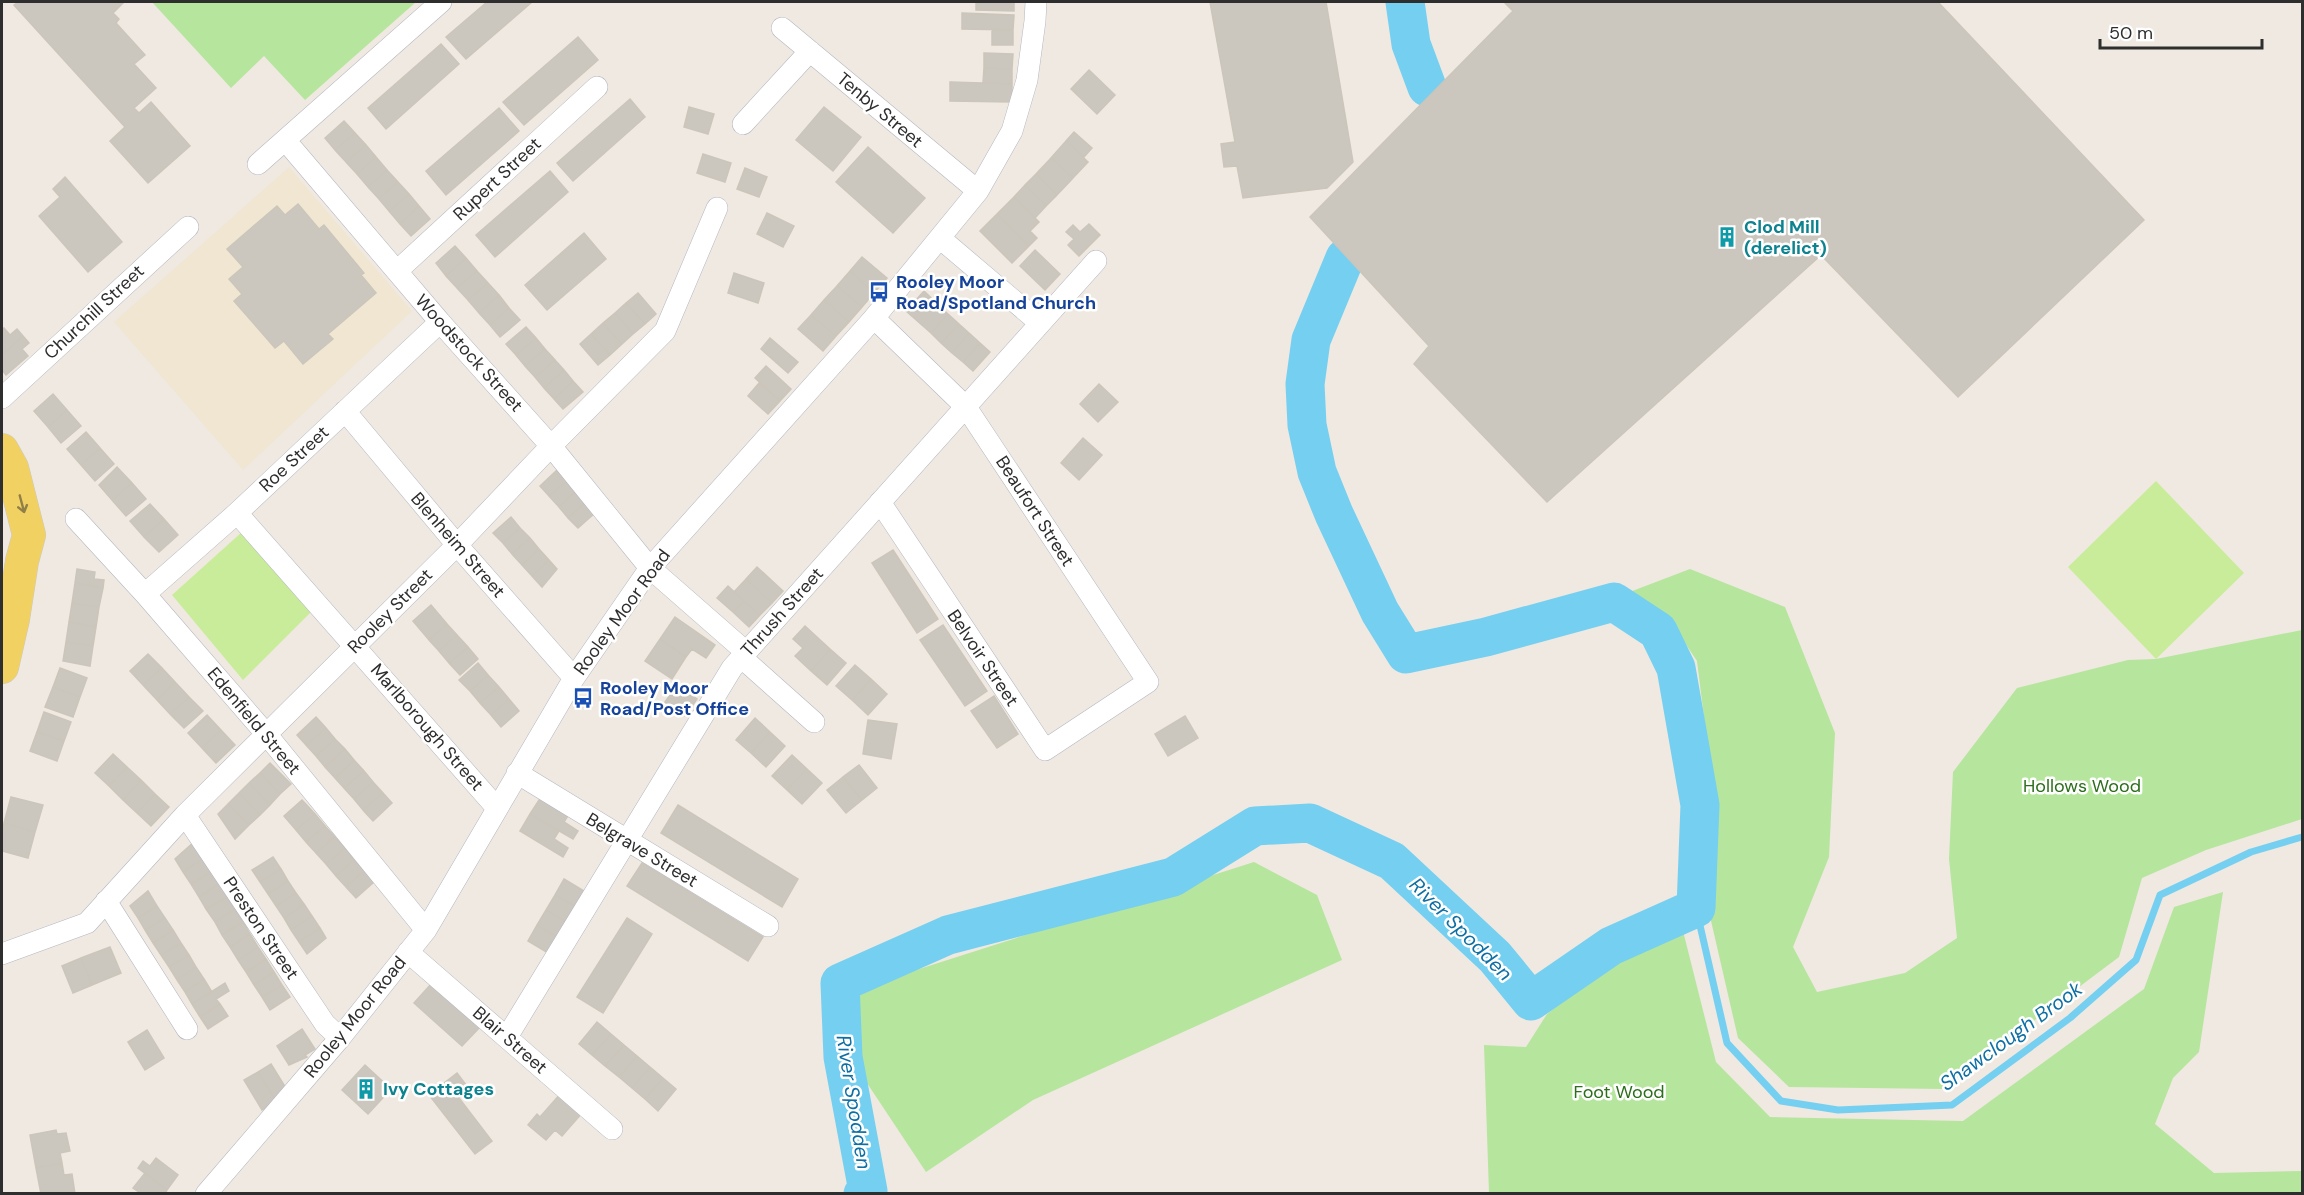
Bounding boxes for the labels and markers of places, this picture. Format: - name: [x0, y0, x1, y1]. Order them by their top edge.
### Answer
- place label: Clod Mill (derelict): [1744, 215, 1827, 260]
- building icon: Clod Mill (derelict): [1715, 225, 1739, 249]
- place label: Rooley Moor Road/Spotland Church: [896, 270, 1096, 315]
- bus stop icon: Rooley Moor Road/Spotland Church: [867, 280, 891, 304]
- place label: Rooley Moor Road/Post Office: [600, 676, 749, 721]
- bus stop icon: Rooley Moor Road/Post Office: [571, 686, 595, 710]
- building icon: Ivy Cottages: [354, 1077, 378, 1101]
- place label: Ivy Cottages: [383, 1077, 494, 1101]

